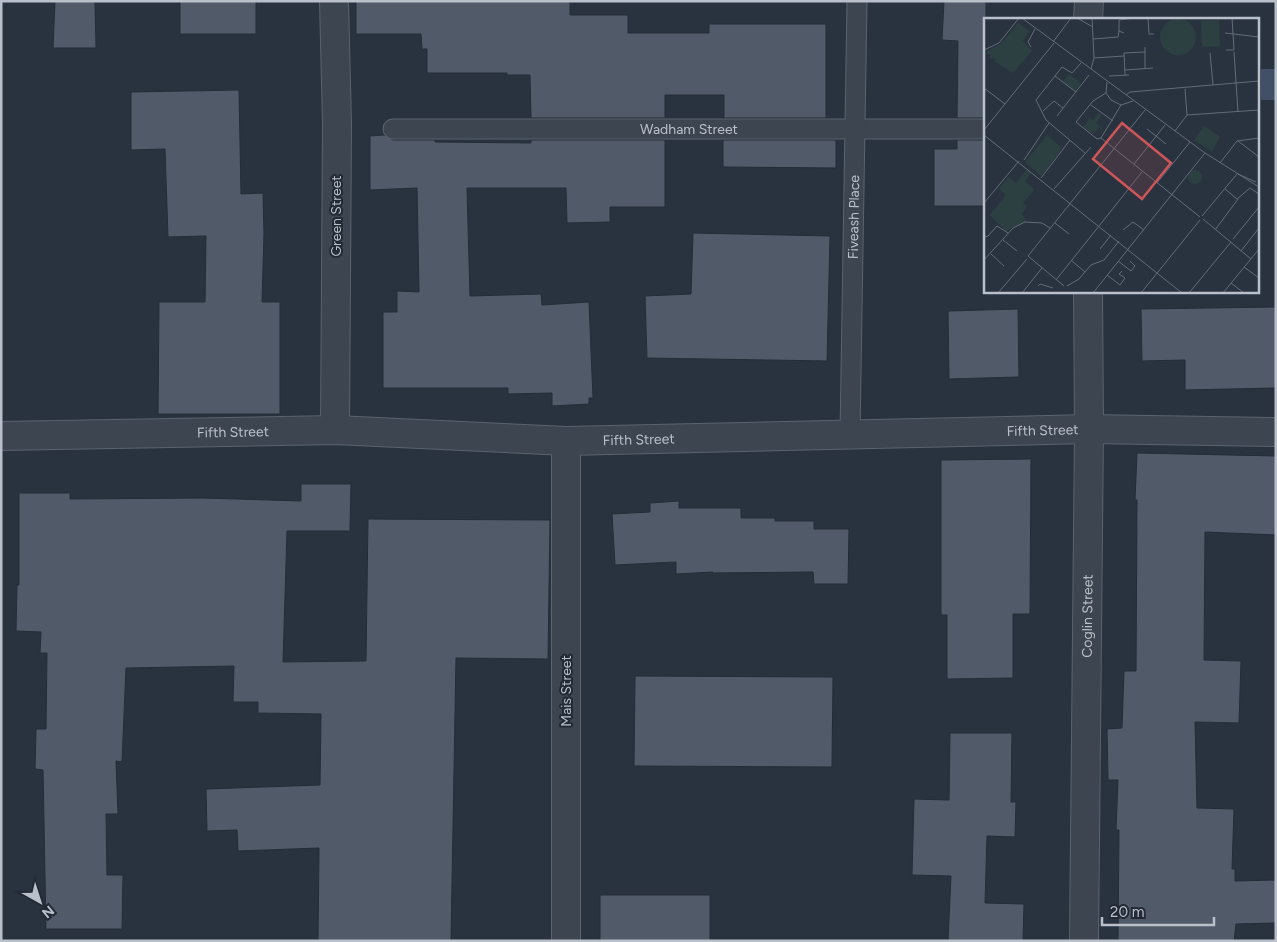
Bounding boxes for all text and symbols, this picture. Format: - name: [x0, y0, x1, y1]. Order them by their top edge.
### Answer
- inset map: [984, 18, 1260, 292]
- street label: Wadham Street: [640, 121, 738, 138]
- street label: Fiveash Place: [845, 174, 863, 259]
- street label: Green Street: [328, 175, 345, 257]
- street label: Fifth Street: [1006, 421, 1079, 440]
- street label: Fifth Street: [197, 423, 269, 441]
- street label: Fifth Street: [603, 431, 675, 449]
- street label: Coglin Street: [1079, 574, 1097, 658]
- street label: Mais Street: [558, 655, 575, 727]
- north arrow: [15, 877, 65, 927]
- scale bar: [1102, 894, 1214, 926]
- text: N: [38, 902, 57, 922]
- text: 20 m: [1110, 903, 1144, 921]

